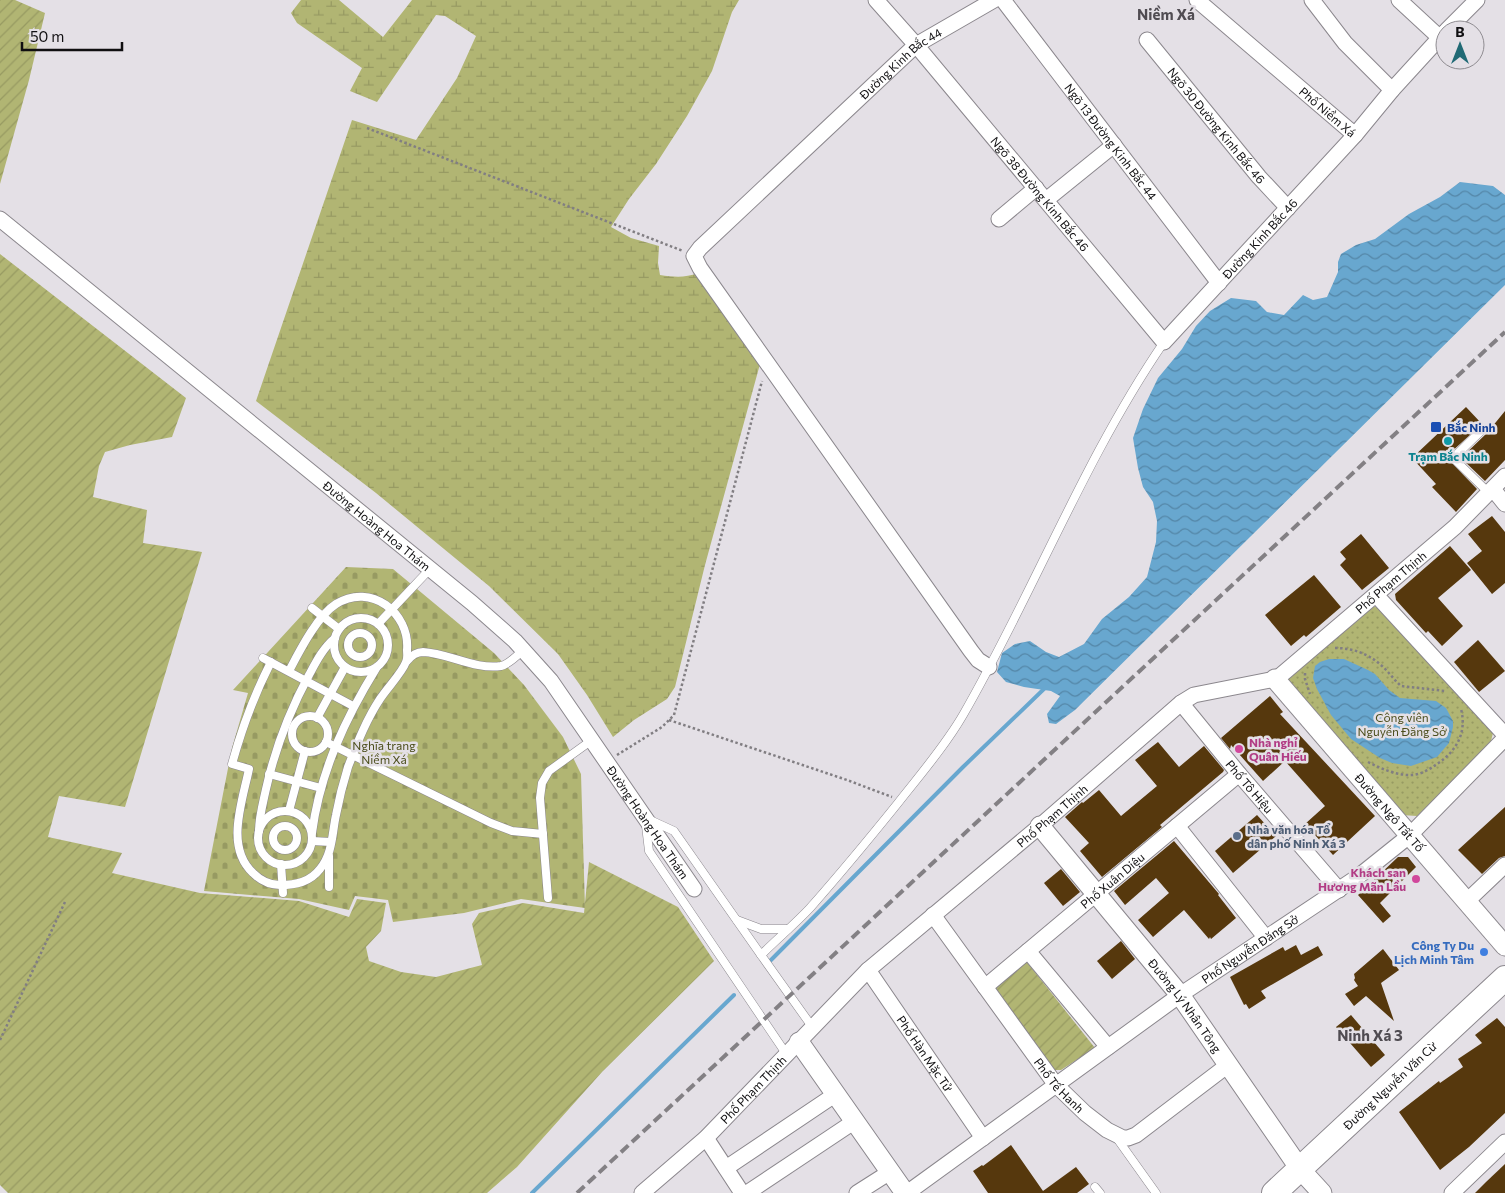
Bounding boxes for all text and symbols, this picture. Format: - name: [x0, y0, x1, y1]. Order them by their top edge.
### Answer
- district label: Niềm Xá: [1137, 5, 1195, 23]
- scale bar: [22, 20, 122, 52]
- north arrow: [1435, 20, 1485, 70]
- text: B: [1455, 23, 1465, 40]
- street label: Đường Kinh Bắc 44: [856, 25, 944, 102]
- text: 50 m: [30, 27, 64, 45]
- street label: Ngõ 30 Đường Kinh Bắc 46: [1165, 64, 1268, 186]
- street label: Ngõ 13 Đường Kinh Bắc 44: [1062, 80, 1160, 203]
- street label: Phố Niềm Xá: [1297, 84, 1359, 140]
- street label: Ngõ 38 Đường Kinh Bắc 46: [988, 134, 1092, 254]
- street label: Đường Kinh Bắc 46: [1219, 196, 1300, 282]
- marker: Bắc Ninh: [1429, 420, 1443, 434]
- place label: Bắc Ninh: [1447, 420, 1496, 434]
- marker: Trạm Bắc Ninh: [1442, 435, 1454, 447]
- place label: Trạm Bắc Ninh: [1408, 449, 1488, 464]
- street label: Đường Hoàng Hoa Thám: [320, 477, 433, 573]
- street label: Phố Phạm Thịnh: [1352, 548, 1429, 616]
- park label: Công viên Nguyễn Đăng Sở: [1357, 710, 1447, 738]
- place label: Nhà nghỉ Quân Hiếu: [1249, 735, 1307, 763]
- park label: Nghĩa trang Niềm Xá: [352, 738, 416, 766]
- marker: Nhà nghỉ Quân Hiếu: [1233, 743, 1245, 755]
- street label: Phố Tô Hiệu: [1223, 757, 1276, 816]
- street label: Đường Hoàng Hoa Thám: [604, 762, 692, 881]
- street label: Đường Ngô Tất Tố: [1352, 770, 1428, 855]
- street label: Phố Phạm Thịnh: [1014, 781, 1090, 850]
- place label: Nhà văn hóa Tổ dân phố Ninh Xá 3: [1247, 822, 1346, 850]
- marker: Nhà văn hóa Tổ dân phố Ninh Xá 3: [1231, 830, 1243, 842]
- street label: Phố Xuân Diệu: [1077, 850, 1147, 911]
- place label: Khách sạn Hương Mãn Lầu: [1318, 865, 1406, 893]
- marker: Khách sạn Hương Mãn Lầu: [1410, 873, 1422, 885]
- street label: Phố Nguyễn Đăng Sở: [1199, 911, 1301, 986]
- place label: Công Ty Du Lịch Minh Tâm: [1394, 938, 1474, 967]
- marker: Công Ty Du Lịch Minh Tâm: [1478, 946, 1490, 958]
- street label: Đường Lý Nhân Tông: [1145, 955, 1225, 1056]
- street label: Phố Hàn Mặc Tử: [894, 1013, 956, 1094]
- district label: Ninh Xá 3: [1337, 1026, 1403, 1044]
- street label: Đường Nguyễn Văn Cừ: [1339, 1038, 1440, 1133]
- street label: Phố Phạm Thịnh: [717, 1052, 789, 1126]
- street label: Phố Tế Hanh: [1032, 1055, 1087, 1115]

